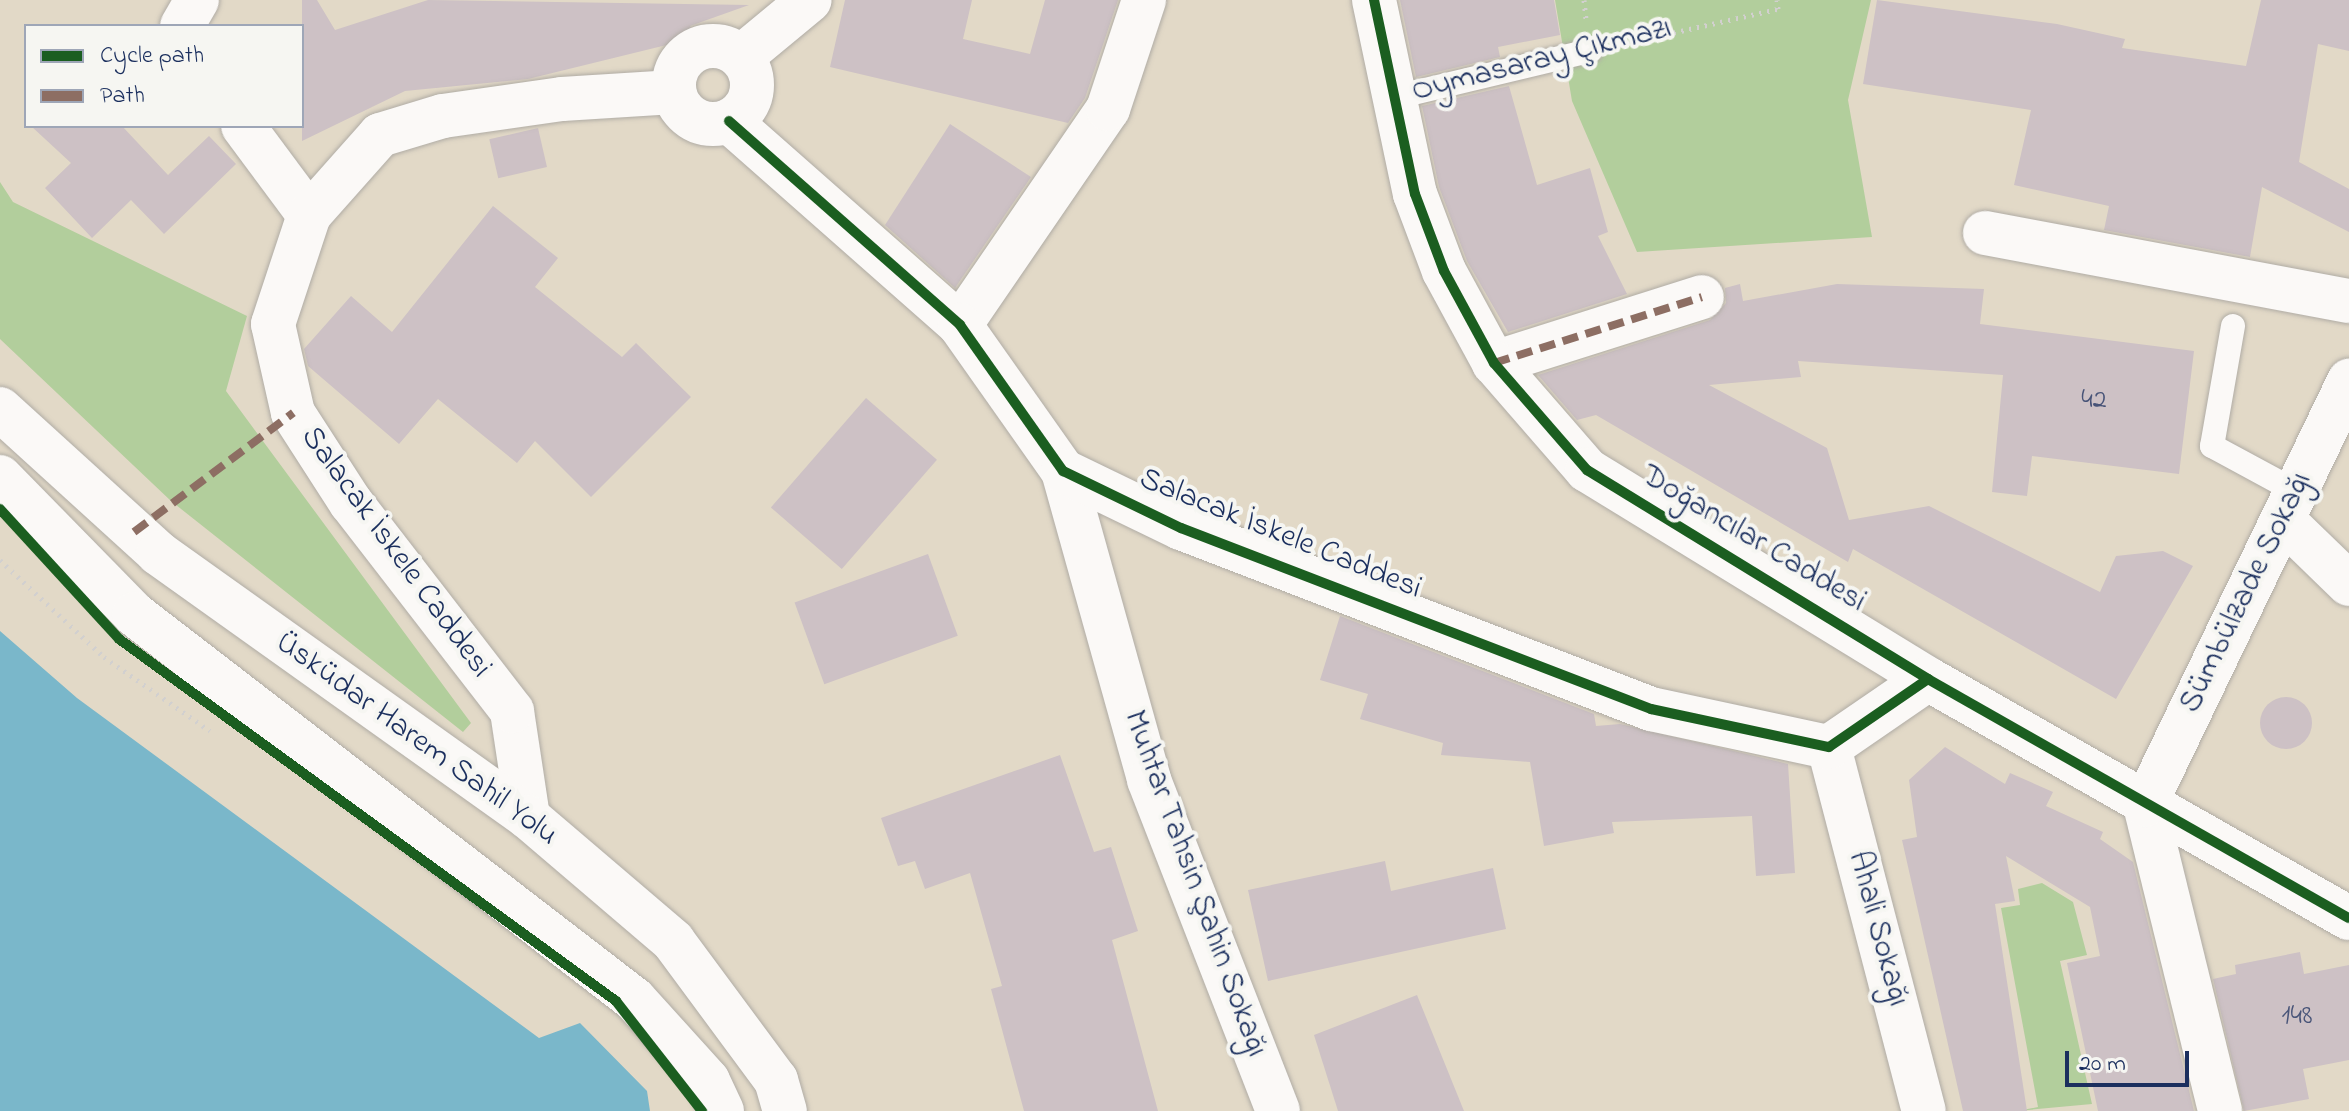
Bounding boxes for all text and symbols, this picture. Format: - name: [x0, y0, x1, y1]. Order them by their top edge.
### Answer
- street label: Oymasaray Çıkmazı: [1408, 10, 1676, 112]
- legend: [24, 24, 304, 128]
- text: Cycle path: [100, 39, 204, 74]
- text: Path: [100, 79, 145, 114]
- house number: 42: [2081, 384, 2107, 418]
- street label: Salacak İskele Caddesi: [291, 420, 499, 686]
- street label: Doğancılar Caddesi: [1634, 458, 1872, 622]
- street label: Salacak İskele Caddesi: [1133, 461, 1427, 609]
- street label: Sümbülzade Sokağı: [2172, 467, 2322, 719]
- street label: Üsküdar Harem Sahil Yolu: [267, 625, 565, 855]
- street label: Muhtar Tahsin Şahin Sokağı: [1113, 706, 1275, 1062]
- street label: Ahali Sokağı: [1838, 847, 1916, 1011]
- house number: 148: [2282, 1000, 2312, 1034]
- scale bar: [2069, 1035, 2193, 1085]
- text: 20 m: [2079, 1047, 2126, 1082]

